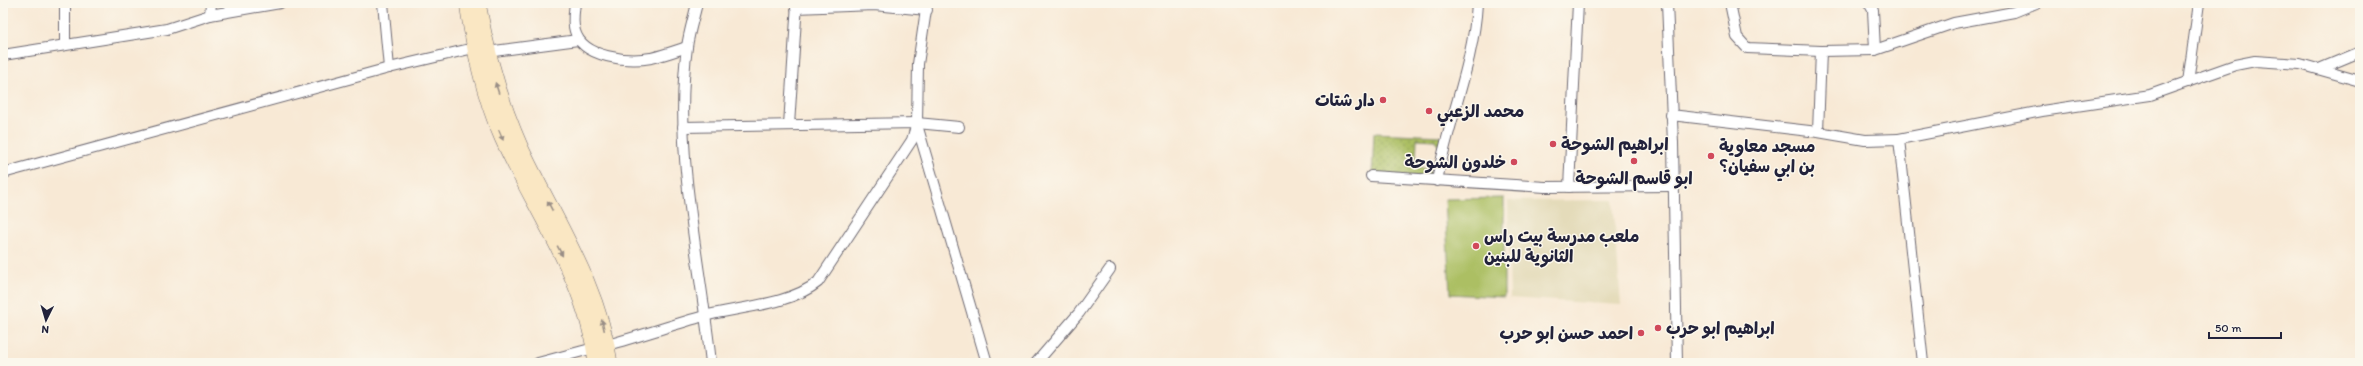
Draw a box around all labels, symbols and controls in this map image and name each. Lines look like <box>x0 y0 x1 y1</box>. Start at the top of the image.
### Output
one-way arrow <box>494 81 500 93</box>
place label: دار شتات <box>1315 90 1375 110</box>
marker: دار شتات <box>1378 95 1388 105</box>
place label: محمد الزعبي <box>1437 101 1524 127</box>
marker: محمد الزعبي <box>1424 106 1434 116</box>
one-way arrow <box>499 130 505 142</box>
place label: ابراهيم الشوحة <box>1561 134 1669 157</box>
place label: مسجد معاوية بن ابي سفيان؟ <box>1719 136 1815 182</box>
marker: ابراهيم الشوحة <box>1548 139 1558 149</box>
marker: مسجد معاوية بن ابي سفيان؟ <box>1706 151 1716 161</box>
place label: خلدون الشوحة <box>1404 152 1506 173</box>
marker: ابو قاسم الشوحة <box>1629 156 1639 166</box>
marker: خلدون الشوحة <box>1509 157 1519 167</box>
place label: ابو قاسم الشوحة <box>1575 168 1693 191</box>
one-way arrow <box>547 200 553 212</box>
place label: ملعب مدرسة بيت راس الثانوية للبنين <box>1484 226 1640 268</box>
marker: ملعب مدرسة بيت راس الثانوية للبنين <box>1471 241 1481 251</box>
one-way arrow <box>556 245 563 257</box>
north arrow <box>26 300 66 340</box>
scale bar <box>2209 314 2281 340</box>
place label: ابراهيم ابو حرب <box>1666 318 1775 341</box>
one-way arrow <box>599 319 605 331</box>
text: 50 m <box>2215 321 2241 335</box>
text: N <box>41 323 49 336</box>
place label: احمد حسن ابو حرب <box>1500 323 1633 344</box>
marker: ابراهيم ابو حرب <box>1653 323 1663 333</box>
marker: احمد حسن ابو حرب <box>1636 328 1646 338</box>

